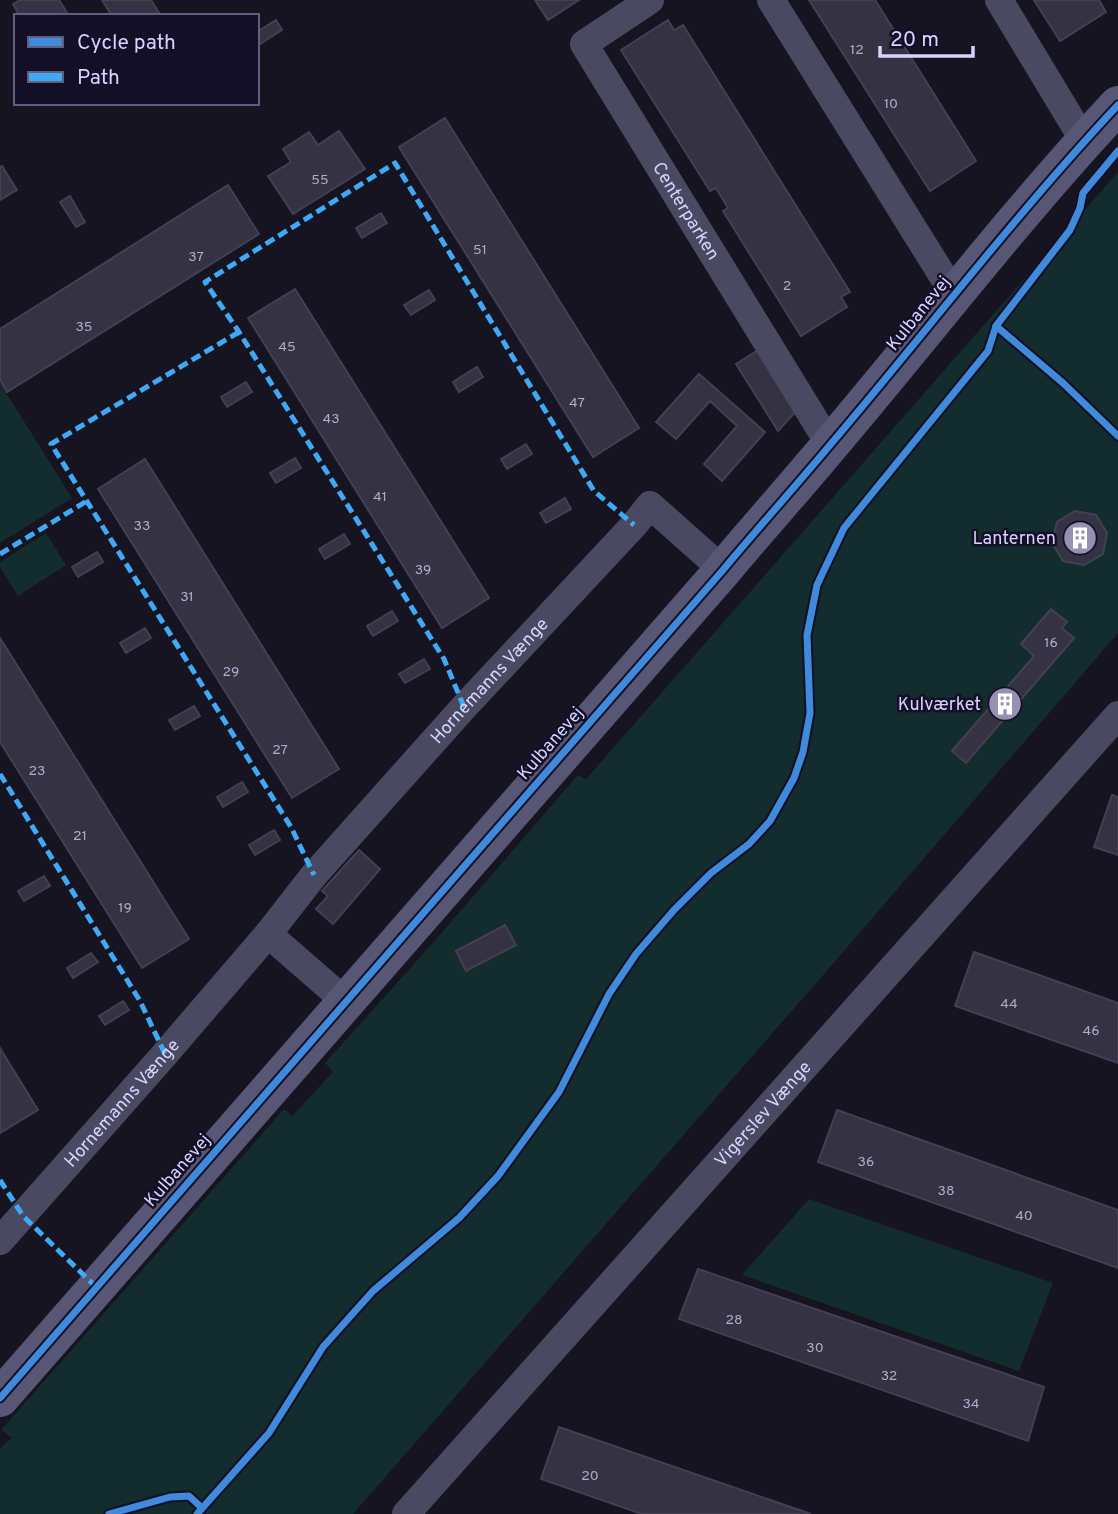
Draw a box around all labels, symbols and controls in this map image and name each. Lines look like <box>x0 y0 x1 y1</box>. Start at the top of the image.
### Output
legend <box>14 14 259 105</box>
scale bar <box>880 14 973 58</box>
text: 20 m <box>890 27 939 54</box>
text: Cycle path <box>77 30 176 57</box>
house number: 12 <box>850 42 864 59</box>
text: Path <box>77 65 120 92</box>
house number: 10 <box>884 96 898 113</box>
street label: Centerparken <box>646 158 724 265</box>
house number: 55 <box>311 172 329 189</box>
house number: 51 <box>473 242 487 259</box>
house number: 37 <box>188 249 204 266</box>
street label: Kulbanevej <box>882 272 956 356</box>
house number: 2 <box>783 278 791 295</box>
house number: 35 <box>75 319 93 336</box>
house number: 45 <box>278 339 296 356</box>
house number: 47 <box>569 395 585 412</box>
house number: 43 <box>322 411 340 428</box>
house number: 41 <box>373 489 387 506</box>
house number: 33 <box>134 518 150 535</box>
building icon: Lanternen <box>1061 519 1099 557</box>
place label: Lanternen <box>973 528 1056 551</box>
house number: 39 <box>415 562 431 579</box>
house number: 31 <box>180 589 194 606</box>
street label: Hornemanns Vænge <box>426 614 554 749</box>
house number: 16 <box>1044 635 1058 652</box>
house number: 29 <box>223 664 239 681</box>
building icon: Kulværket <box>986 685 1024 723</box>
place label: Kulværket <box>898 694 981 717</box>
street label: Kulbanevej <box>513 703 589 785</box>
house number: 27 <box>272 742 288 759</box>
house number: 23 <box>29 763 46 780</box>
house number: 21 <box>73 828 87 845</box>
house number: 19 <box>118 900 132 917</box>
house number: 44 <box>1000 996 1018 1013</box>
house number: 46 <box>1082 1023 1100 1040</box>
street label: Hornemanns Vænge <box>60 1035 186 1173</box>
street label: Vigerslev Vænge <box>710 1057 817 1173</box>
street label: Kulbanevej <box>140 1130 216 1212</box>
house number: 36 <box>858 1154 874 1171</box>
house number: 38 <box>938 1183 954 1200</box>
house number: 40 <box>1015 1208 1033 1225</box>
house number: 28 <box>725 1312 743 1329</box>
house number: 30 <box>806 1340 824 1357</box>
house number: 32 <box>881 1368 897 1385</box>
house number: 34 <box>962 1396 980 1413</box>
house number: 20 <box>581 1468 599 1485</box>

